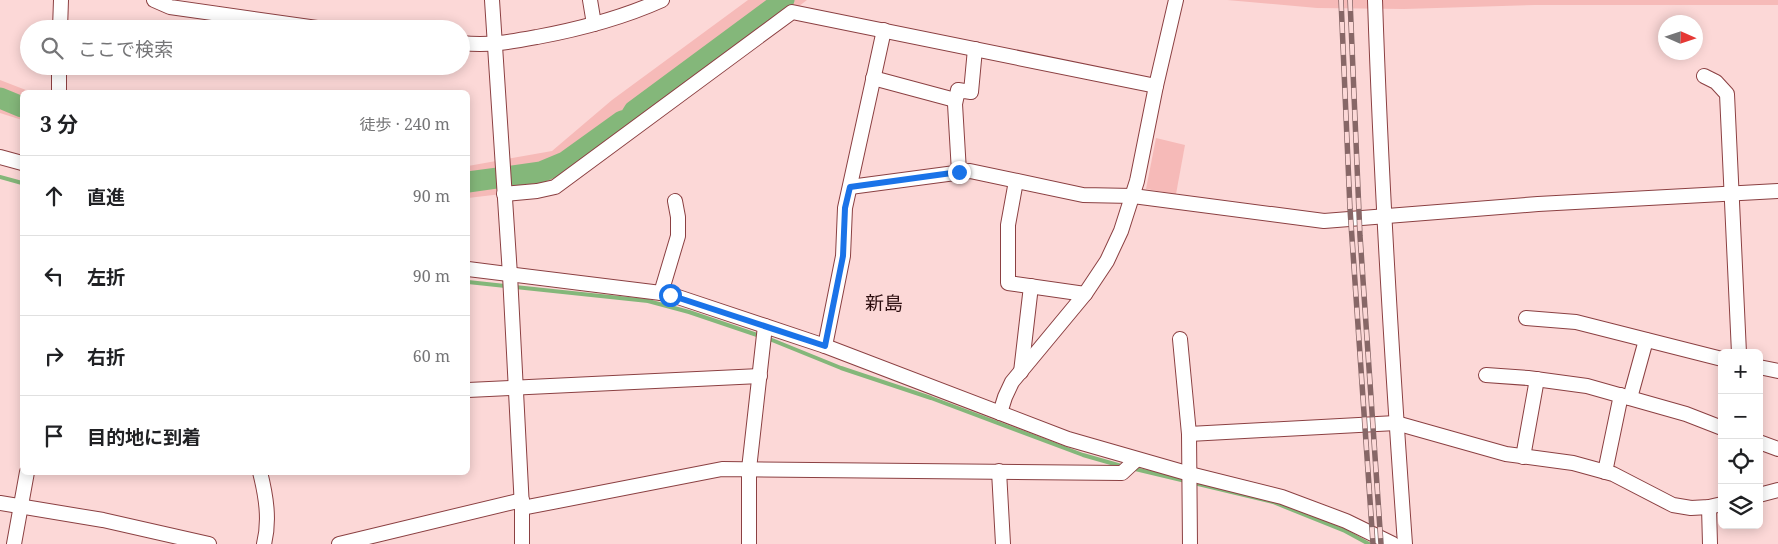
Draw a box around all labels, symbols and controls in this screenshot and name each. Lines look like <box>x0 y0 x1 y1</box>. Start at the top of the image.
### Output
north arrow <box>1658 15 1703 60</box>
search box <box>20 20 470 75</box>
icon: search <box>38 34 66 62</box>
text: ここで検索 <box>78 36 173 62</box>
text: 3 分 <box>40 110 78 138</box>
text: 徒歩 · 240 m <box>360 113 450 135</box>
route end <box>948 161 971 184</box>
icon: ahead <box>40 182 68 210</box>
text: 直進 <box>87 184 125 210</box>
text: 90 m <box>413 185 450 207</box>
icon: left <box>40 262 68 290</box>
text: 左折 <box>87 264 125 290</box>
text: 90 m <box>413 265 450 287</box>
route start <box>659 284 682 307</box>
district label: 新島 <box>865 290 903 316</box>
icon: right <box>40 342 68 370</box>
text: 右折 <box>87 344 125 370</box>
text: 60 m <box>413 345 450 367</box>
map controls <box>1718 349 1763 529</box>
button: + <box>1718 349 1763 394</box>
button: − <box>1718 394 1763 439</box>
icon: arrive <box>40 422 68 450</box>
text: 目的地に到着 <box>87 424 201 450</box>
button: locate <box>1718 439 1763 484</box>
button: layers <box>1718 484 1763 529</box>

